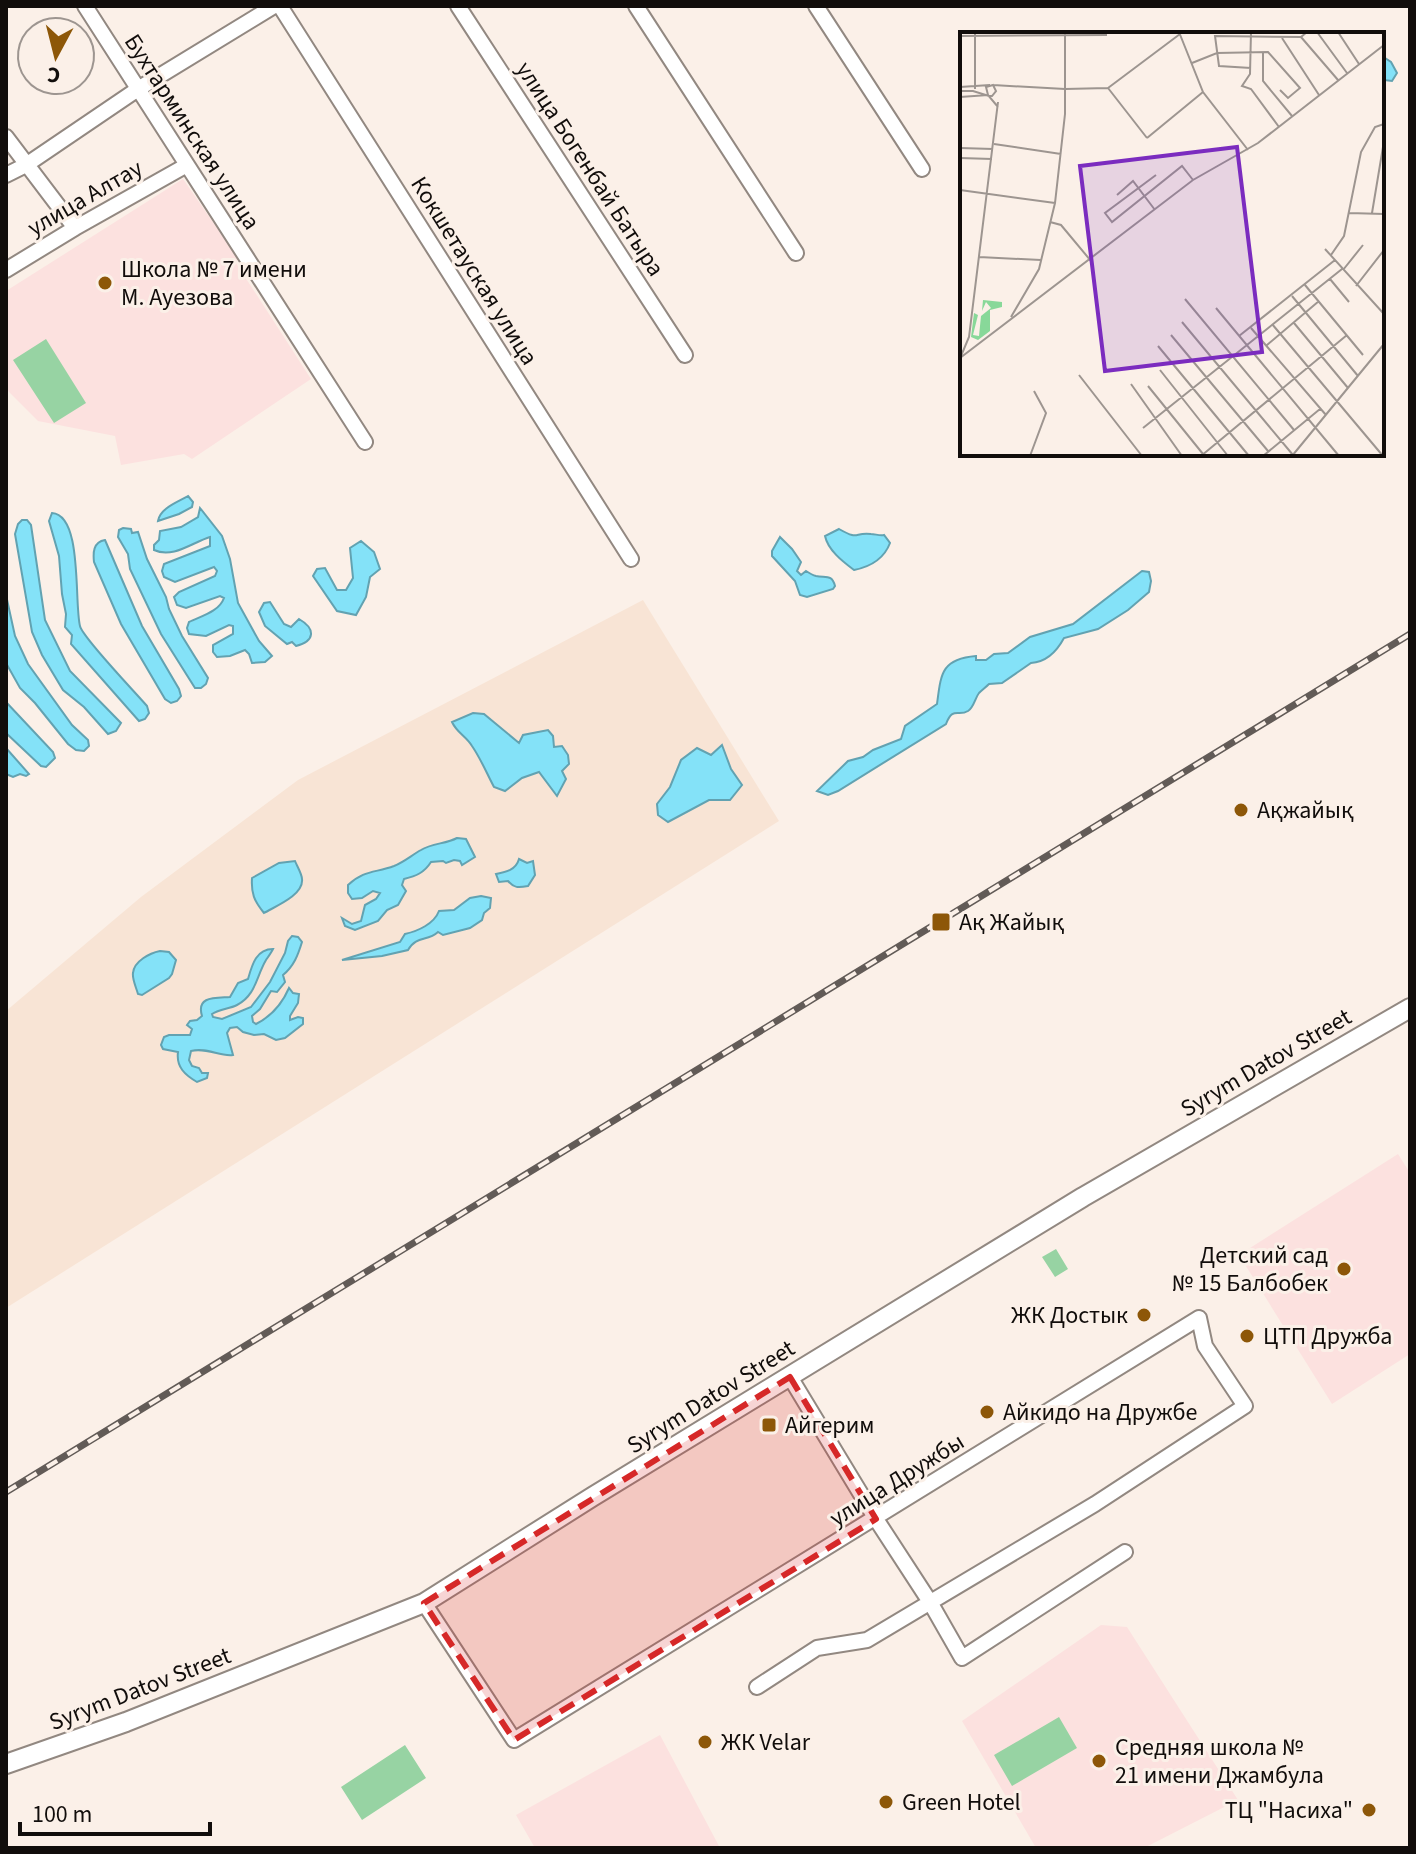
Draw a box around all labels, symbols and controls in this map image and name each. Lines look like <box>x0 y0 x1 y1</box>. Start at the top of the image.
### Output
north arrow <box>16 16 96 96</box>
street label: Бухтарминская улица <box>115 27 269 237</box>
inset map <box>960 32 1384 456</box>
street label: улица Богенбай Батыра <box>507 55 673 283</box>
text: С <box>45 58 62 92</box>
street label: улица Алтау <box>21 151 149 245</box>
street label: Кокшетауская улица <box>402 170 546 372</box>
place label: Школа № 7 имени М. Ауезова <box>121 252 307 315</box>
marker: Школа № 7 имени М. Ауезова <box>96 274 114 292</box>
place label: Ақжайық <box>1257 793 1354 828</box>
marker: Ақжайық <box>1232 801 1250 819</box>
place label: Ақ Жайық <box>959 905 1064 940</box>
marker: Ақ Жайық <box>930 911 952 933</box>
street label: Syrym Datov Street <box>1174 1000 1358 1126</box>
place label: Детский сад № 15 Балбобек <box>1171 1238 1328 1301</box>
marker: Детский сад № 15 Балбобек <box>1335 1260 1353 1278</box>
place label: ЖК Достык <box>1011 1298 1128 1333</box>
marker: ЖК Достык <box>1135 1306 1153 1324</box>
place label: ЦТП Дружба <box>1263 1319 1392 1354</box>
marker: ЦТП Дружба <box>1238 1327 1256 1345</box>
street label: Syrym Datov Street <box>620 1331 802 1463</box>
place label: Айкидо на Дружбе <box>1003 1395 1197 1430</box>
marker: Айкидо на Дружбе <box>978 1403 996 1421</box>
place label: Айгерим <box>785 1408 874 1443</box>
marker: Айгерим <box>760 1416 778 1434</box>
street label: улица Дружбы <box>823 1425 971 1535</box>
street label: Syrym Datov Street <box>44 1638 236 1740</box>
place label: ЖК Velar <box>721 1725 811 1760</box>
place label: Средняя школа № 21 имени Джамбула <box>1115 1730 1324 1793</box>
marker: ЖК Velar <box>696 1733 714 1751</box>
marker: Средняя школа № 21 имени Джамбула <box>1090 1752 1108 1770</box>
place label: Green Hotel <box>902 1785 1021 1820</box>
scale bar <box>20 1786 210 1836</box>
marker: Green Hotel <box>877 1793 895 1811</box>
place label: ТЦ "Насиха" <box>1225 1793 1353 1828</box>
text: 100 m <box>32 1797 92 1832</box>
marker: ТЦ "Насиха" <box>1360 1801 1378 1819</box>

